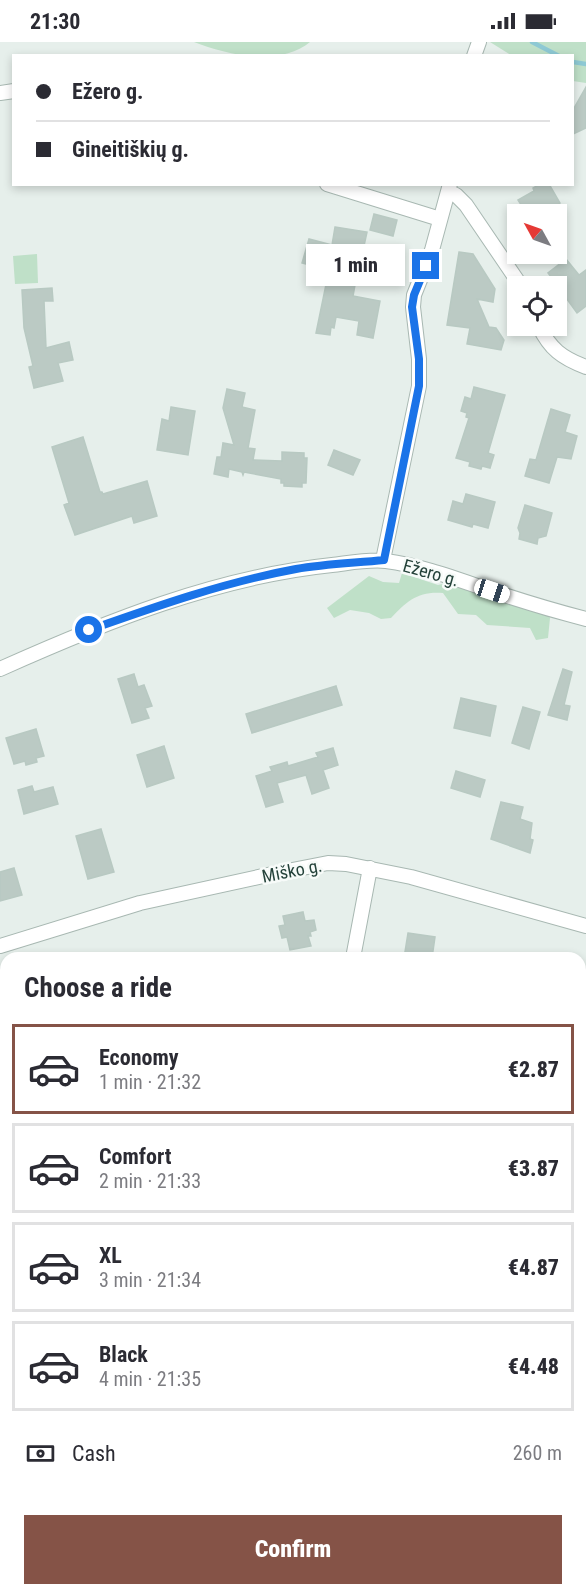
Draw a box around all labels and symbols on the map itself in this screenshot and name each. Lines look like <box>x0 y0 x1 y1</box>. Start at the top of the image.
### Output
north arrow <box>507 204 567 264</box>
callout: 1 min <box>306 245 405 287</box>
route end <box>412 252 439 279</box>
street label: Ežero g. <box>401 555 462 591</box>
car <box>472 577 512 605</box>
route start <box>75 616 102 643</box>
street label: Miško g. <box>260 854 324 887</box>

